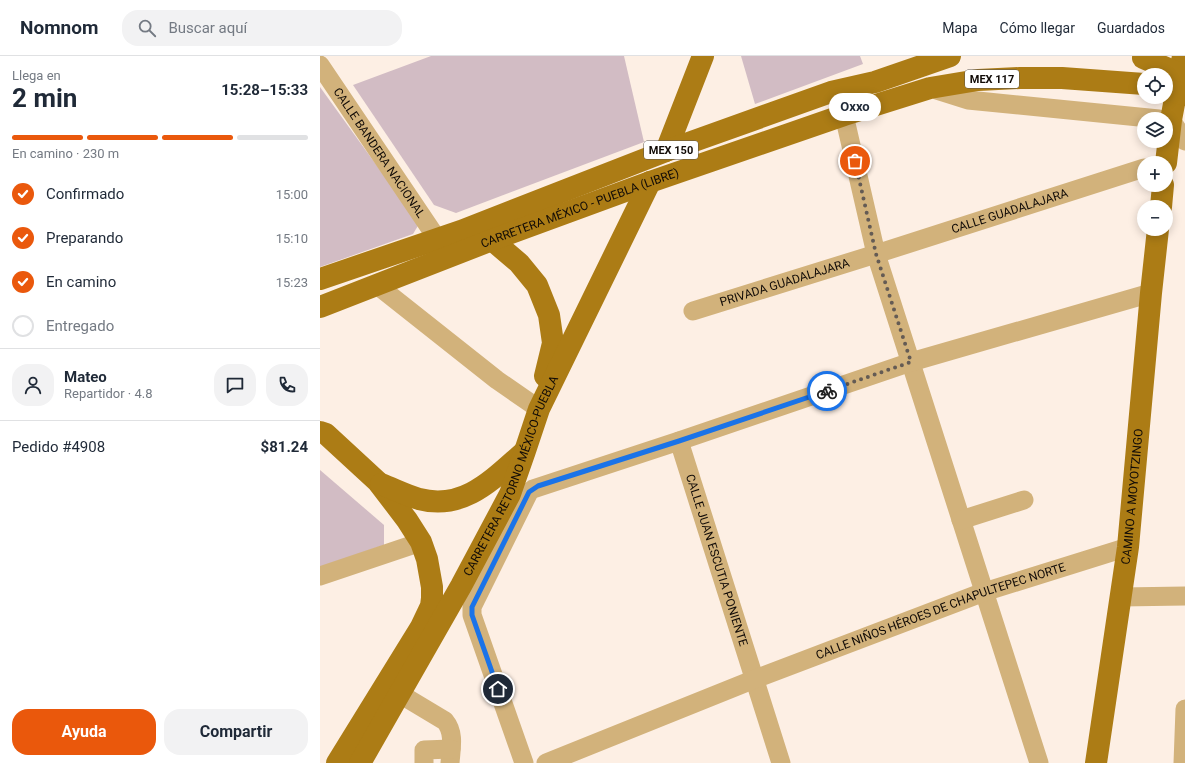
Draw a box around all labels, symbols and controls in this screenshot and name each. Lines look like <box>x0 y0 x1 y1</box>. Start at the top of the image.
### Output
search box <box>122 10 402 46</box>
text: Nomnom <box>20 16 98 39</box>
icon: search <box>136 17 158 39</box>
text: Buscar aquí <box>168 19 247 37</box>
text: Mapa <box>942 20 978 36</box>
text: Cómo llegar <box>1000 20 1075 36</box>
text: Guardados <box>1097 20 1165 36</box>
text: Llega en <box>12 68 61 83</box>
map controls <box>1137 68 1173 236</box>
button: locate <box>1137 68 1173 104</box>
road number: MEX 117 <box>965 70 1019 88</box>
text: 15:28–15:33 <box>221 81 308 99</box>
text: 2 min <box>12 83 77 113</box>
street label: CALLE BANDERA NACIONAL <box>330 85 428 221</box>
callout: Oxxo <box>829 93 881 121</box>
text: Oxxo <box>840 99 870 114</box>
button: layers <box>1137 112 1173 148</box>
road number: MEX 150 <box>644 141 698 159</box>
pin <box>838 144 872 178</box>
text: En camino · 230 m <box>12 146 119 161</box>
icon: bag <box>844 150 866 172</box>
button: + <box>1137 156 1173 192</box>
street label: CARRETERA MÉXICO - PUEBLA (LIBRE) <box>479 166 681 251</box>
icon: check <box>12 183 34 205</box>
text: Confirmado <box>46 185 124 203</box>
street label: CALLE GUADALAJARA <box>950 186 1070 236</box>
text: 15:00 <box>276 187 308 202</box>
button: − <box>1137 200 1173 236</box>
icon: check <box>12 227 34 249</box>
text: Preparando <box>46 229 123 247</box>
text: 15:10 <box>276 231 308 246</box>
street label: PRIVADA GUADALAJARA <box>718 256 851 309</box>
icon: check <box>12 271 34 293</box>
text: En camino <box>46 273 116 291</box>
text: 15:23 <box>276 275 308 290</box>
text: Entregado <box>46 317 114 335</box>
button: person <box>12 364 54 406</box>
button: chat <box>214 364 256 406</box>
button: phone <box>266 364 308 406</box>
text: Mateo <box>64 368 107 386</box>
courier <box>807 371 847 411</box>
street label: CARRETERA RETORNO MÉXICO-PUEBLA <box>461 373 561 579</box>
icon: bike <box>816 380 838 402</box>
text: Repartidor · 4.8 <box>64 386 152 401</box>
street label: CAMINO A MOYOTZINGO <box>1119 428 1146 565</box>
text: Pedido #4908 <box>12 438 105 456</box>
text: $81.24 <box>261 438 308 456</box>
street label: CALLE JUAN ESCUTIA PONIENTE <box>683 472 751 648</box>
street label: CALLE NIÑOS HÉROES DE CHAPULTEPEC NORTE <box>814 560 1067 662</box>
pin <box>481 672 515 706</box>
icon: home <box>487 678 509 700</box>
button: Ayuda <box>12 709 156 755</box>
button: Compartir <box>164 709 308 755</box>

